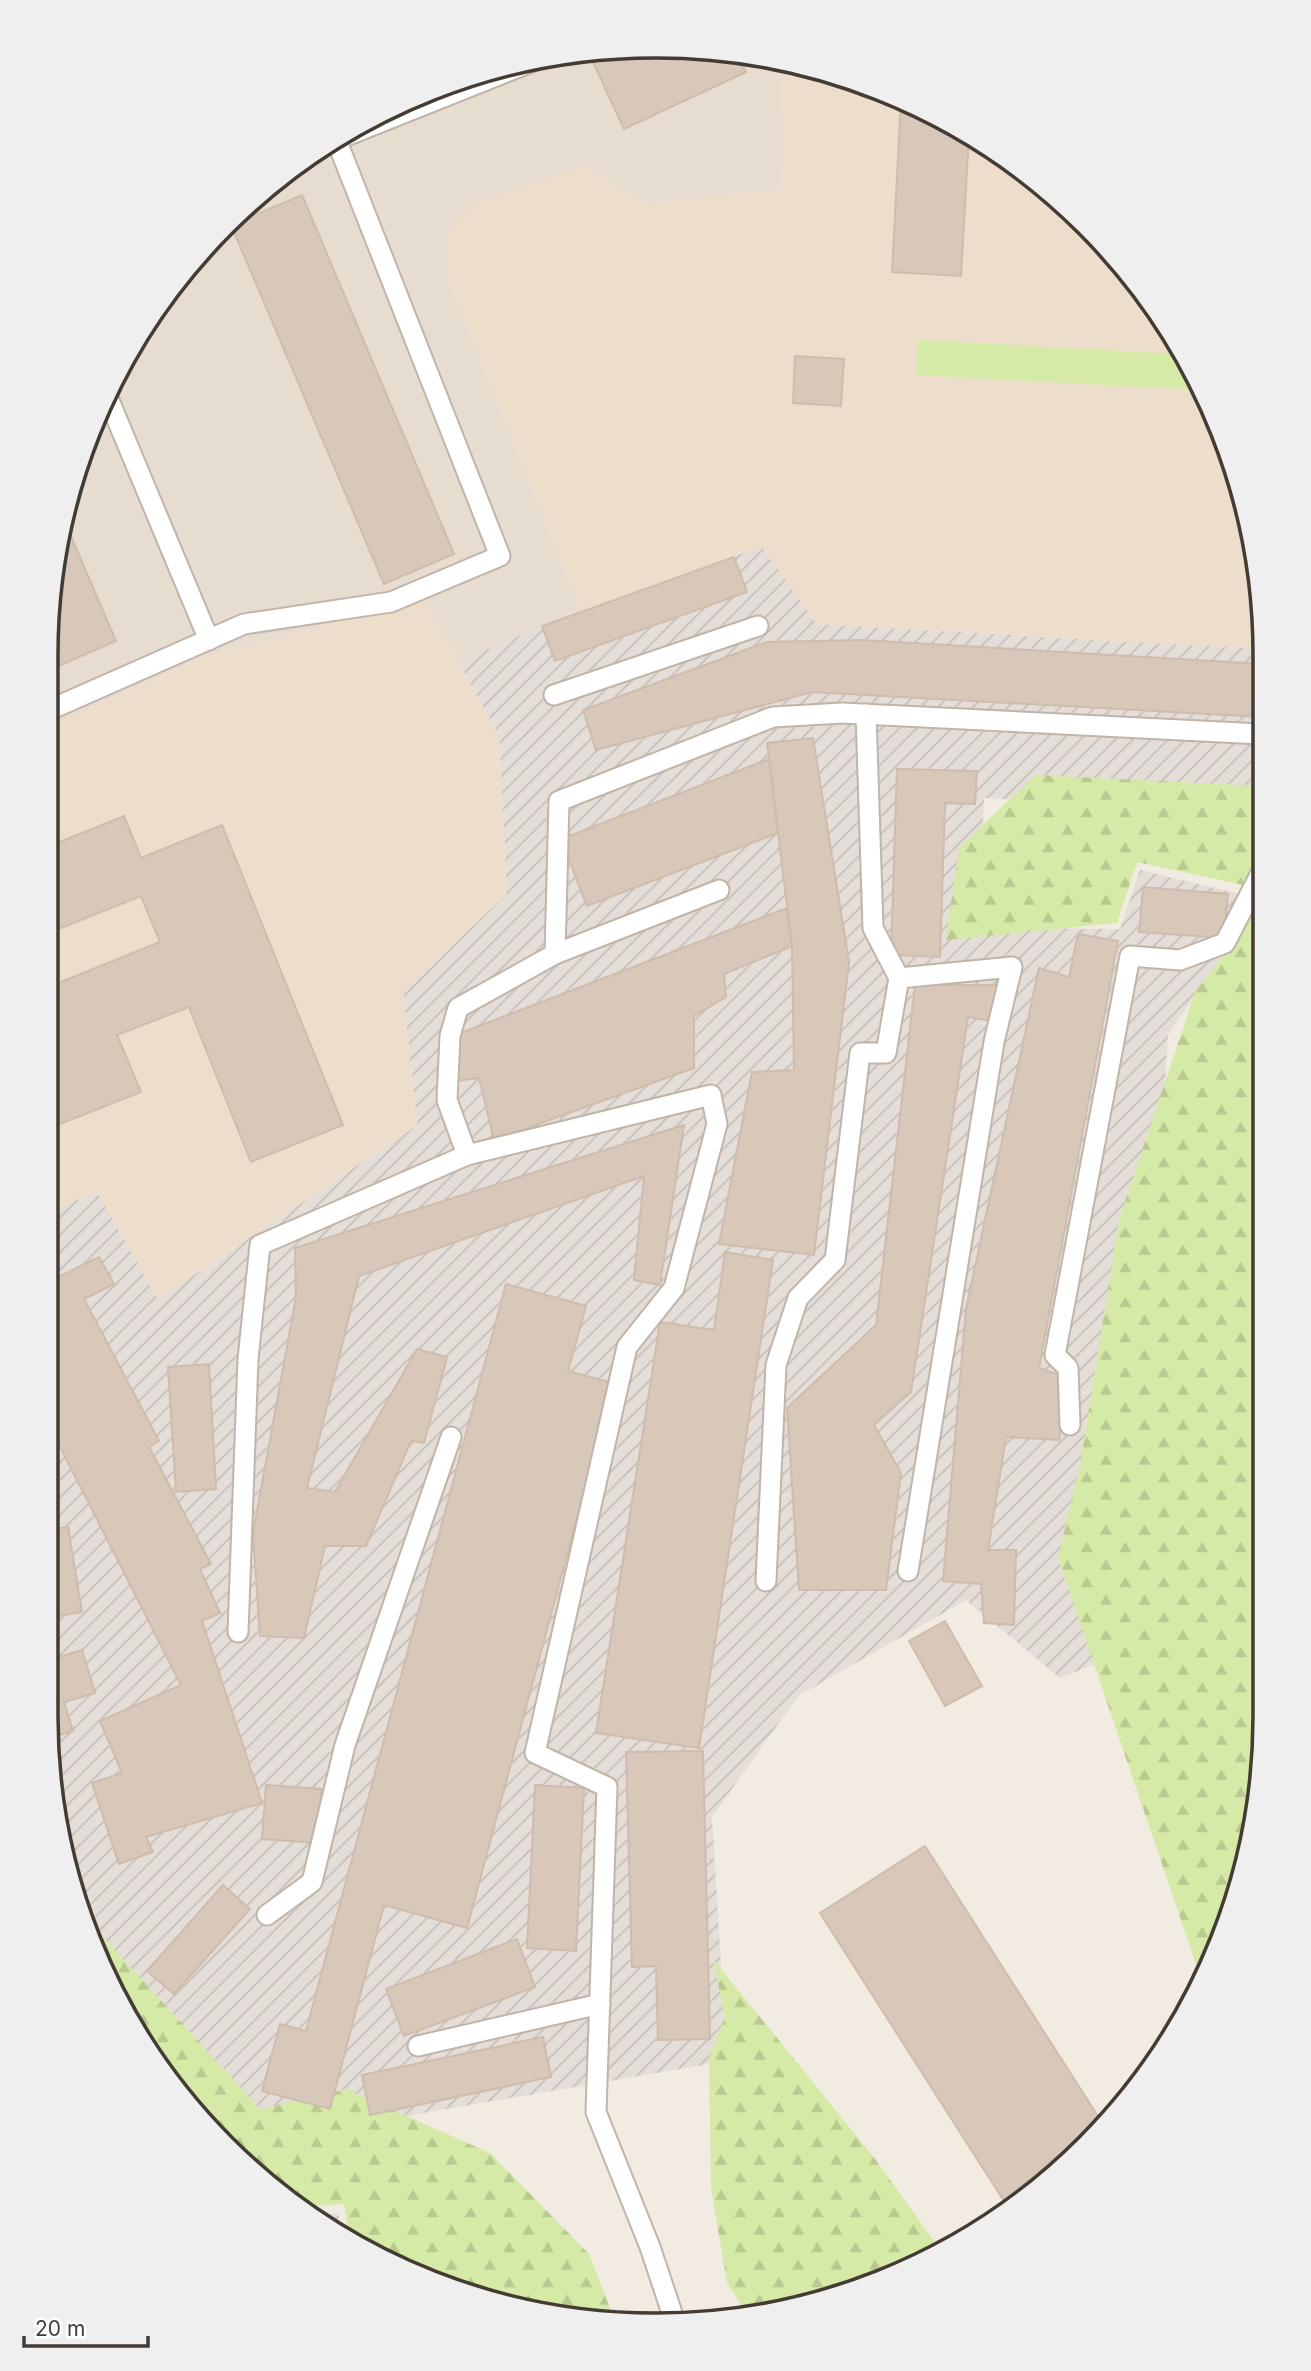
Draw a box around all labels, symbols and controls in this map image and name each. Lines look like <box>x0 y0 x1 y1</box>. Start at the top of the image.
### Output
scale bar <box>24 2304 149 2348</box>
text: 20 m <box>35 2316 85 2341</box>

